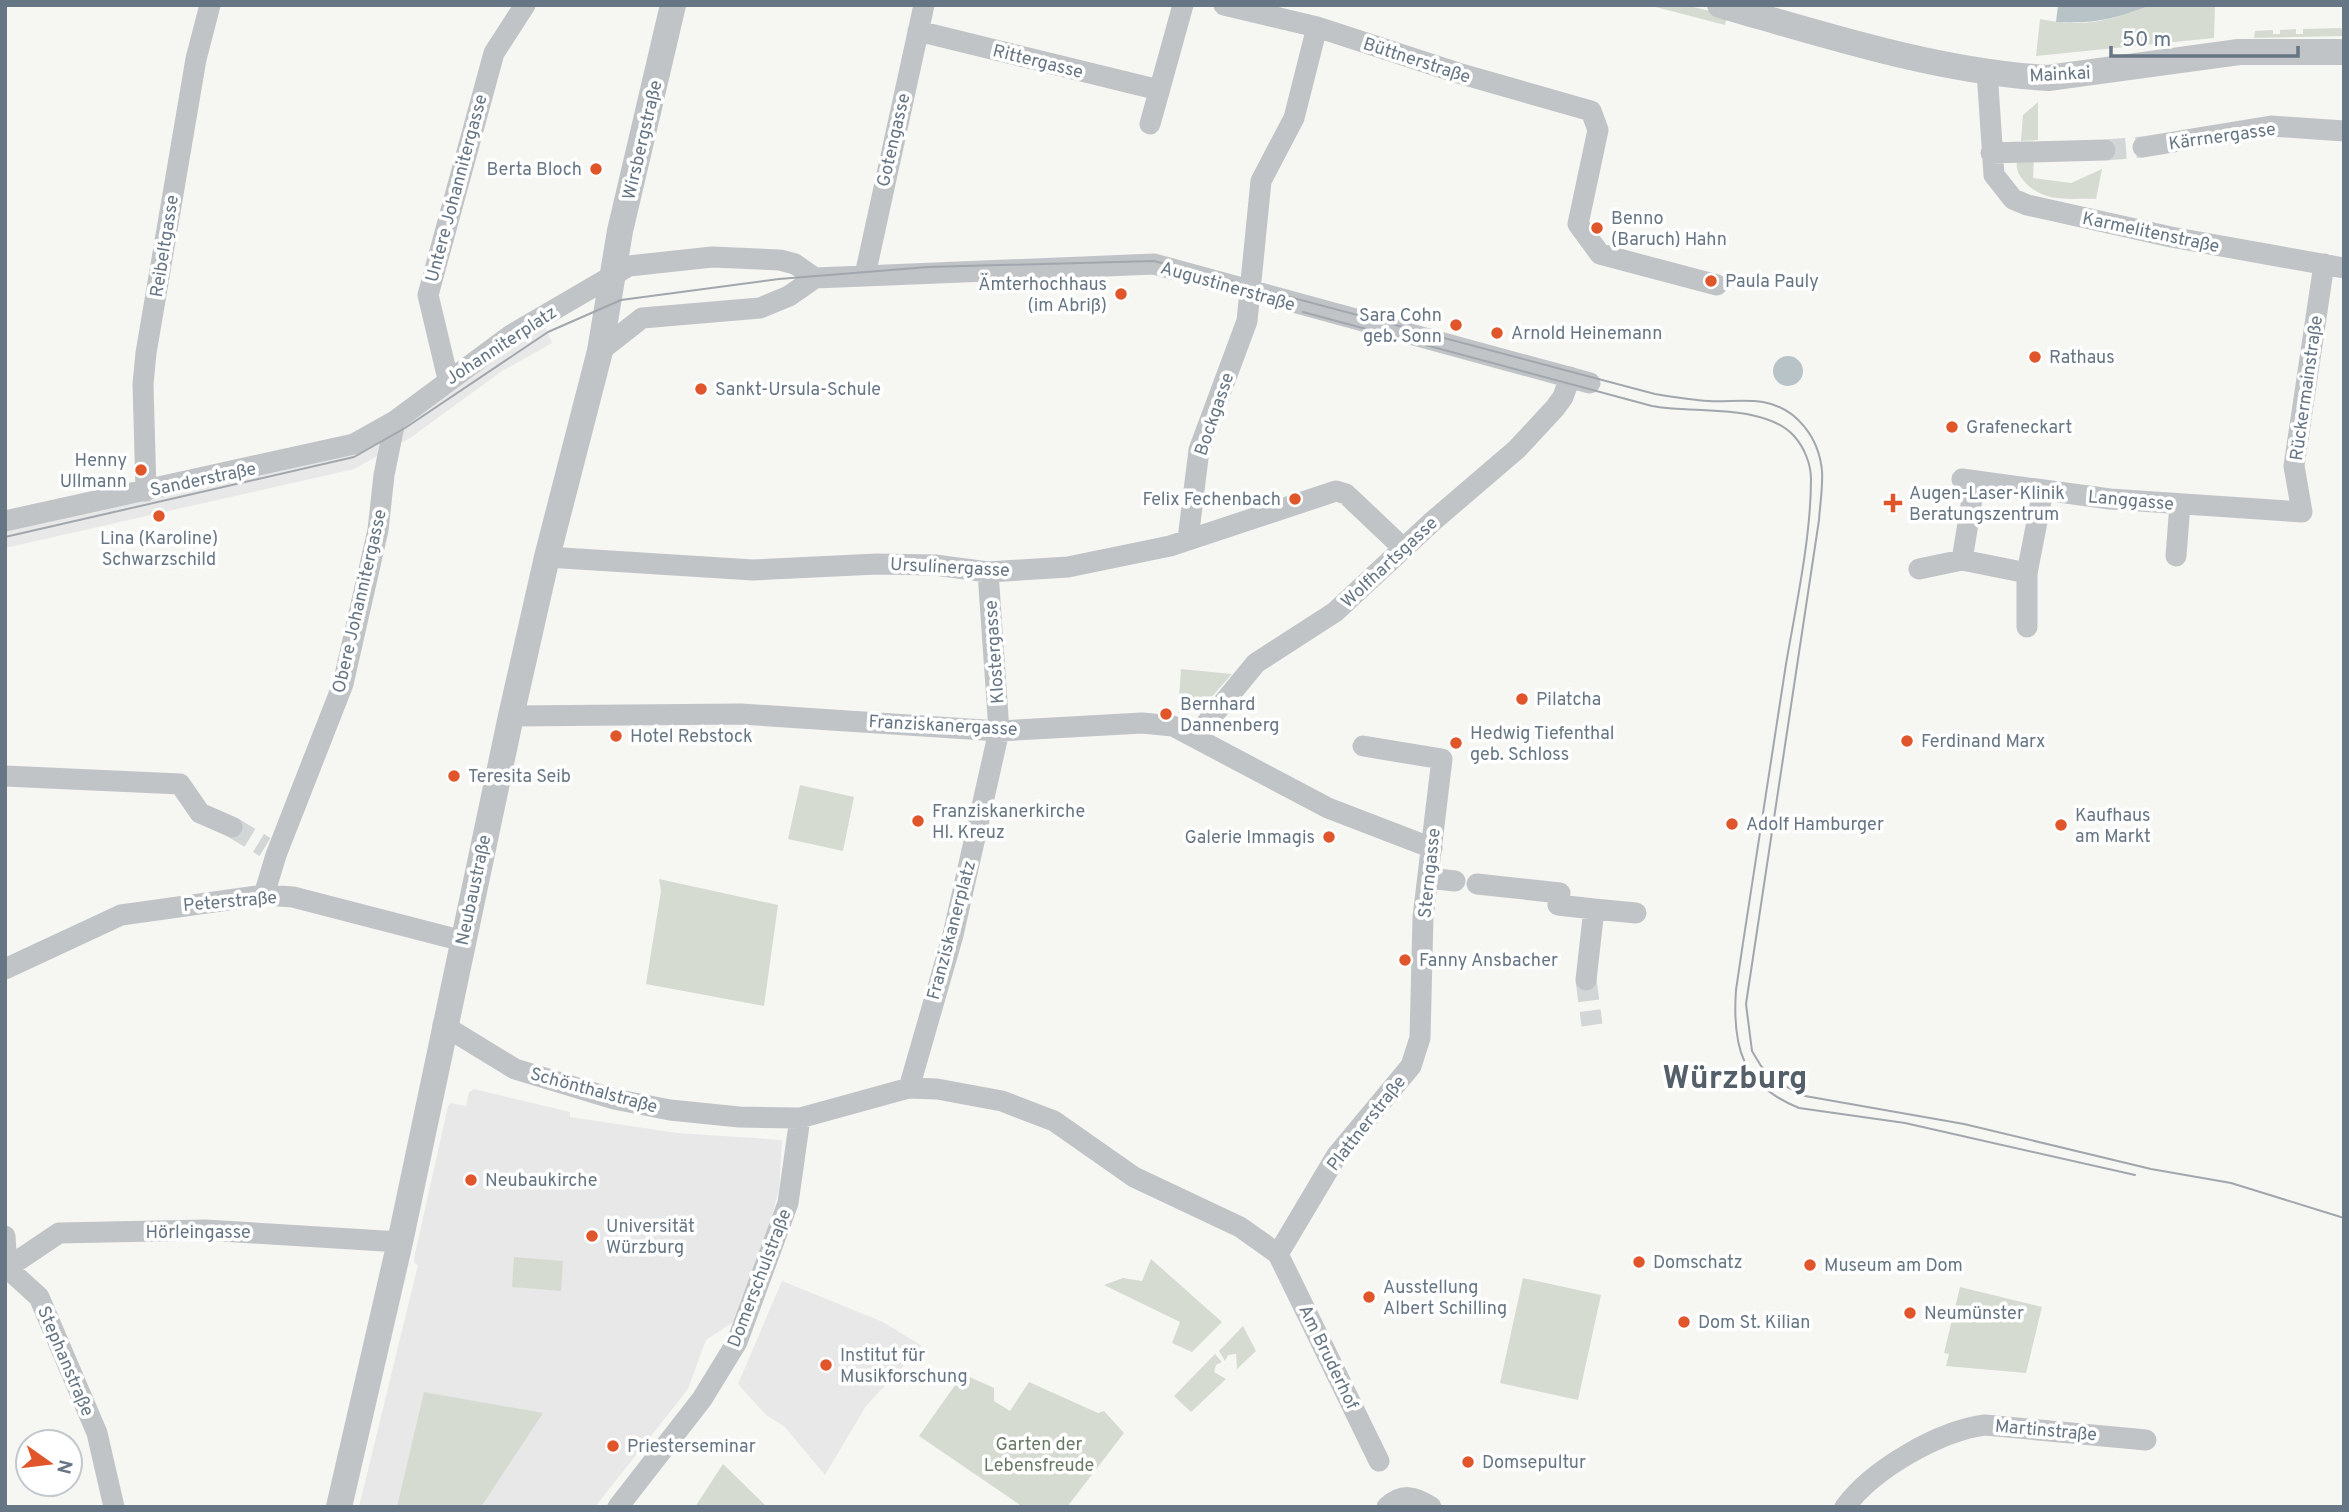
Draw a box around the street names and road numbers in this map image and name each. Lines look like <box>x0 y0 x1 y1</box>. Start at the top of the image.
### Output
street label: Büttnerstraße <box>1360 33 1473 90</box>
street label: Rittergasse <box>990 40 1085 85</box>
street label: Mainkai <box>2029 62 2091 89</box>
street label: Wirsbergstraße <box>619 78 668 202</box>
street label: Gotengasse <box>873 91 916 189</box>
street label: Untere Johannitergasse <box>421 92 494 285</box>
street label: Kärrnergasse <box>2167 119 2277 156</box>
street label: Reibeltgasse <box>146 193 185 299</box>
street label: Karmelitenstraße <box>2080 208 2221 259</box>
street label: Augustinerstraße <box>1158 257 1298 318</box>
street label: Johanniterplatz <box>442 302 562 391</box>
street label: Rückermainstraße <box>2286 314 2329 462</box>
street label: Bockgasse <box>1190 370 1240 459</box>
street label: Sanderstraße <box>148 458 258 503</box>
street label: Langgasse <box>2087 486 2175 517</box>
street label: Obere Johannitergasse <box>328 507 393 695</box>
street label: Wolfhartsgasse <box>1337 512 1443 614</box>
street label: Ursulinergasse <box>889 554 1010 583</box>
street label: Klostergasse <box>980 599 1011 705</box>
street label: Franziskanergasse <box>868 711 1018 742</box>
street label: Sterngasse <box>1414 827 1447 919</box>
street label: Neubaustraße <box>452 833 497 948</box>
street label: Franziskanerplatz <box>923 858 982 1003</box>
street label: Peterstraße <box>182 887 278 918</box>
street label: Schönthalstraße <box>527 1063 660 1120</box>
street label: Plattnerstraße <box>1323 1072 1412 1176</box>
street label: Domerschulstraße <box>723 1206 797 1351</box>
street label: Hörleingasse <box>145 1222 251 1245</box>
street label: Am Bruderhof <box>1292 1302 1363 1414</box>
street label: Stephanstraße <box>31 1303 98 1420</box>
street label: Martinstraße <box>1994 1416 2098 1447</box>

